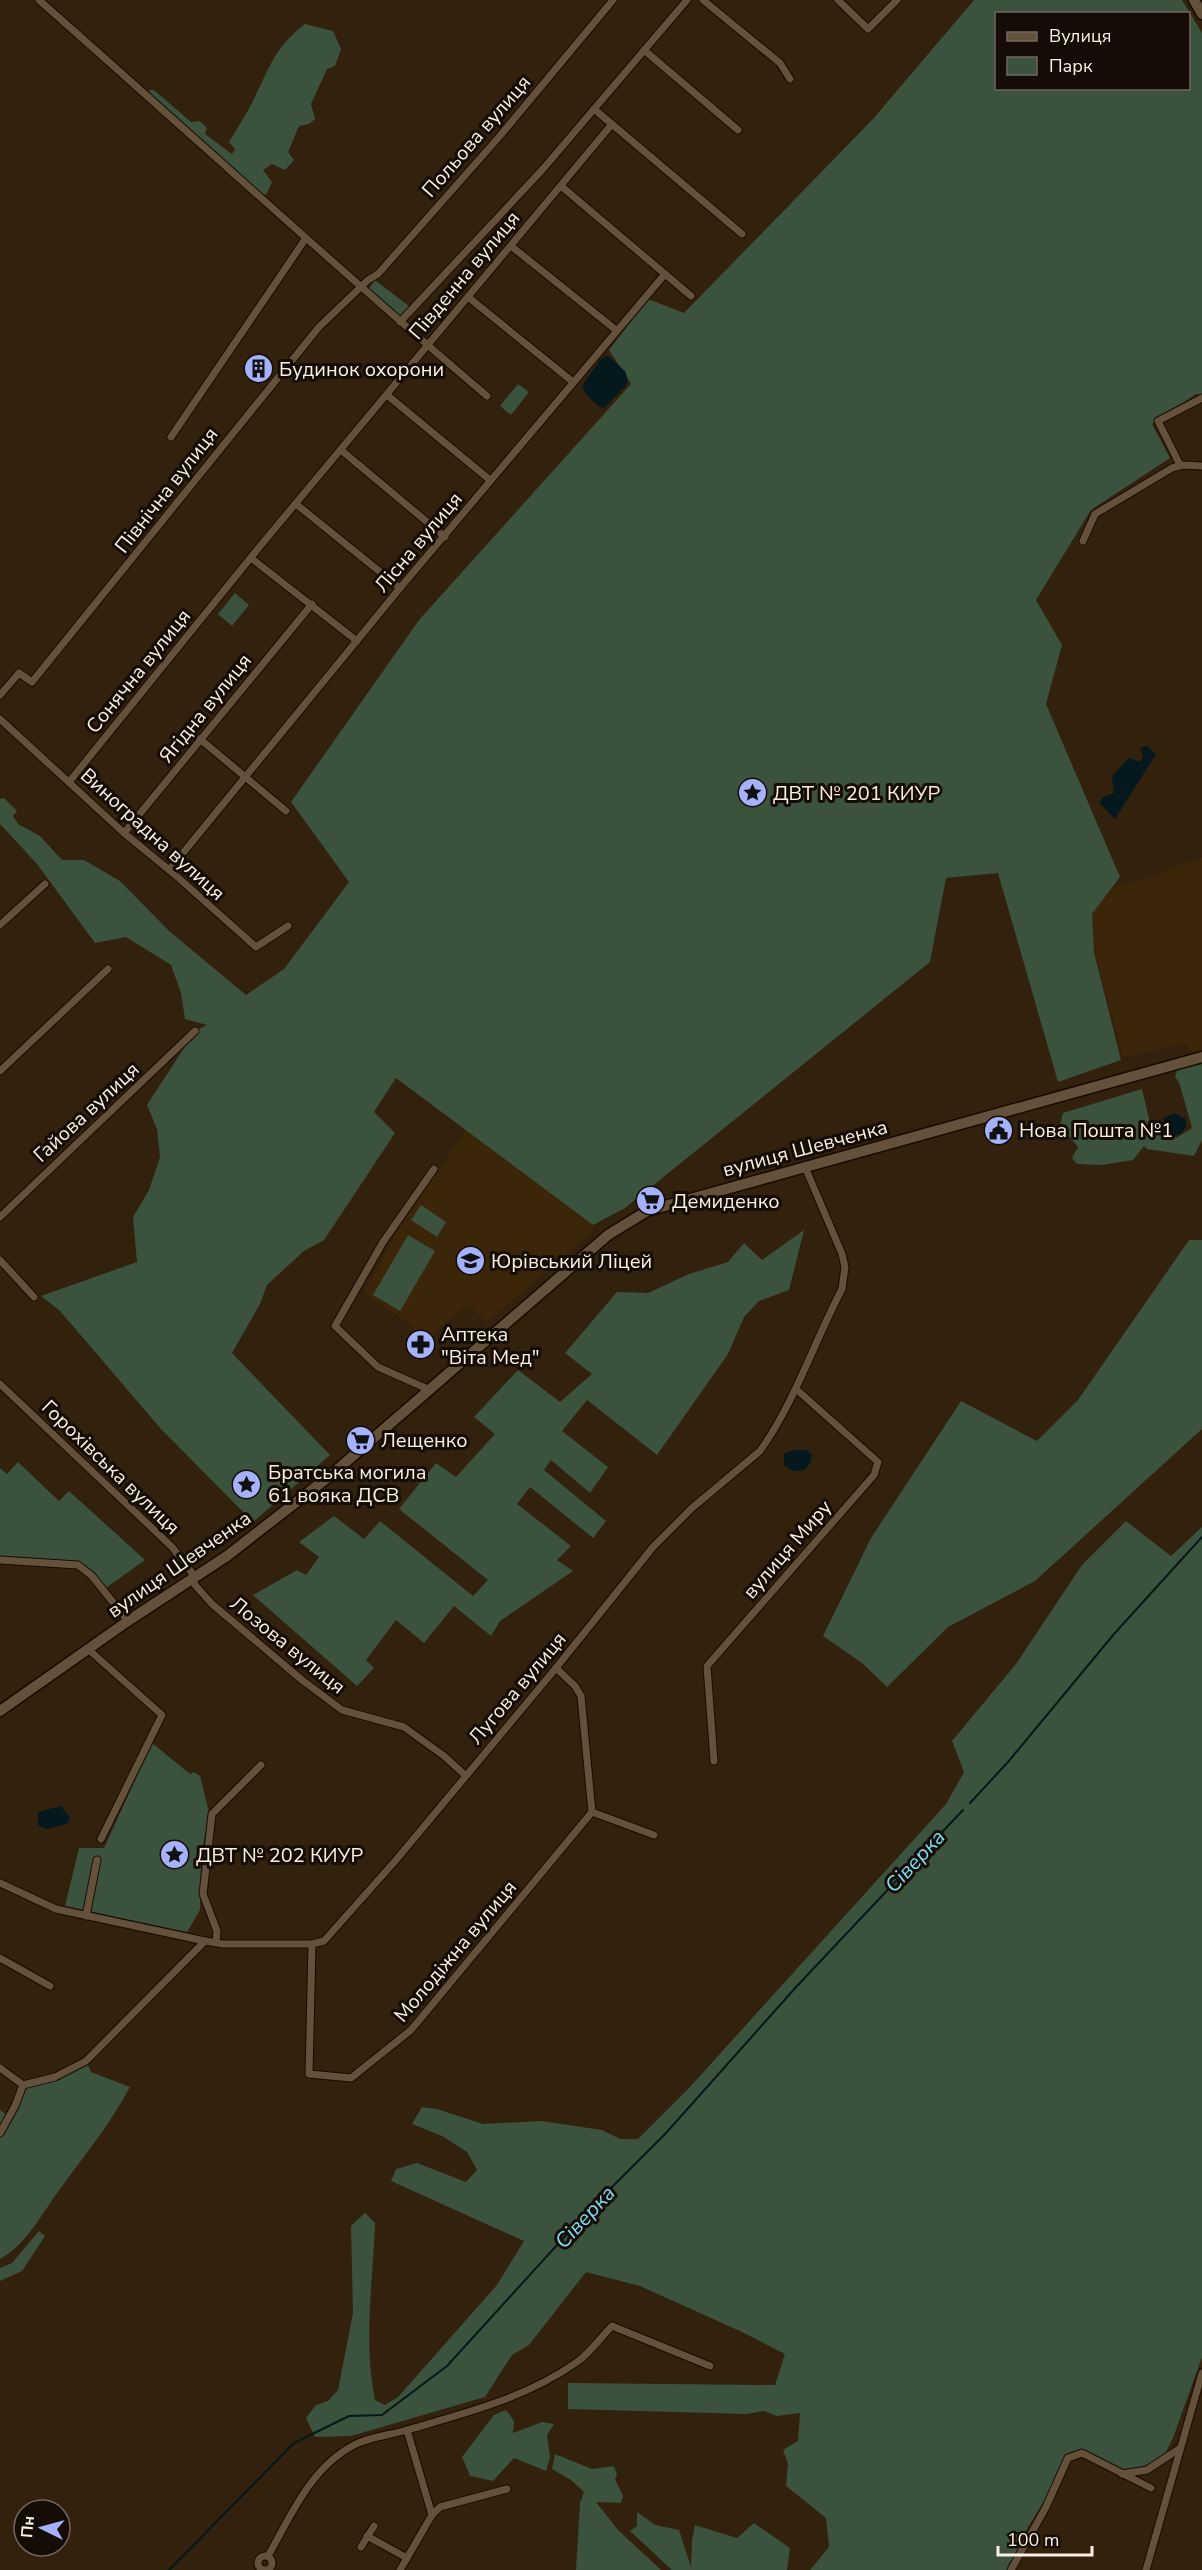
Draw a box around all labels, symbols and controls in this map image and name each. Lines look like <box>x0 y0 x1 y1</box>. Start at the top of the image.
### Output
legend <box>995 12 1190 90</box>
text: Вулиця <box>1049 24 1111 48</box>
text: Парк <box>1049 54 1093 78</box>
street label: Польова вулиця <box>416 70 537 203</box>
street label: Південна вулиця <box>403 205 526 345</box>
building icon: Будинок охорони <box>242 353 274 385</box>
place label: Будинок охорони <box>279 356 444 383</box>
street label: Північна вулиця <box>109 422 224 559</box>
street label: Лісна вулиця <box>368 486 468 598</box>
street label: Сонячна вулиця <box>80 604 197 739</box>
street label: Ягідна вулиця <box>153 648 258 769</box>
street label: Виноградна вулиця <box>75 762 231 907</box>
place icon: ДВТ № 201 КИУР <box>736 777 768 809</box>
place label: ДВТ № 201 КИУР <box>773 780 940 807</box>
street label: Гайова вулиця <box>28 1056 145 1168</box>
street label: вулиця Шевченка <box>720 1113 891 1183</box>
public building icon: Нова Пошта №1 <box>982 1114 1014 1146</box>
place label: Нова Пошта №1 <box>1019 1117 1173 1144</box>
supermarket icon: Демиденко <box>635 1185 667 1217</box>
place label: Демиденко <box>672 1188 780 1215</box>
school or university icon: Юрівський Ліцей <box>454 1245 486 1277</box>
place label: Юрівський Ліцей <box>491 1248 652 1275</box>
place label: Аптека "Віта Мед" <box>441 1321 540 1371</box>
pharmacy icon: Аптека "Віта Мед" <box>404 1329 436 1361</box>
street label: Горохівська вулиця <box>36 1394 186 1540</box>
supermarket icon: Лещенко <box>344 1424 376 1456</box>
place label: Лещенко <box>381 1427 468 1454</box>
place label: Братська могила 61 вояка ДСВ <box>268 1459 426 1509</box>
place icon: Братська могила 61 вояка ДСВ <box>231 1468 263 1500</box>
street label: вулиця Миру <box>737 1494 838 1605</box>
street label: вулиця Шевченка <box>102 1505 257 1624</box>
street label: Лозова вулиця <box>224 1591 351 1700</box>
street label: Лугова вулиця <box>462 1626 572 1750</box>
water label: Сіверка <box>879 1823 951 1899</box>
place icon: ДВТ № 202 КИУР <box>159 1839 191 1871</box>
place label: ДВТ № 202 КИУР <box>196 1842 363 1869</box>
street label: Молодіжна вулиця <box>388 1875 523 2028</box>
water label: Сіверка <box>549 2179 621 2255</box>
north arrow <box>12 2498 72 2558</box>
text: Пн <box>16 2515 40 2539</box>
scale bar <box>998 2519 1092 2557</box>
text: 100 m <box>1007 2528 1059 2552</box>

